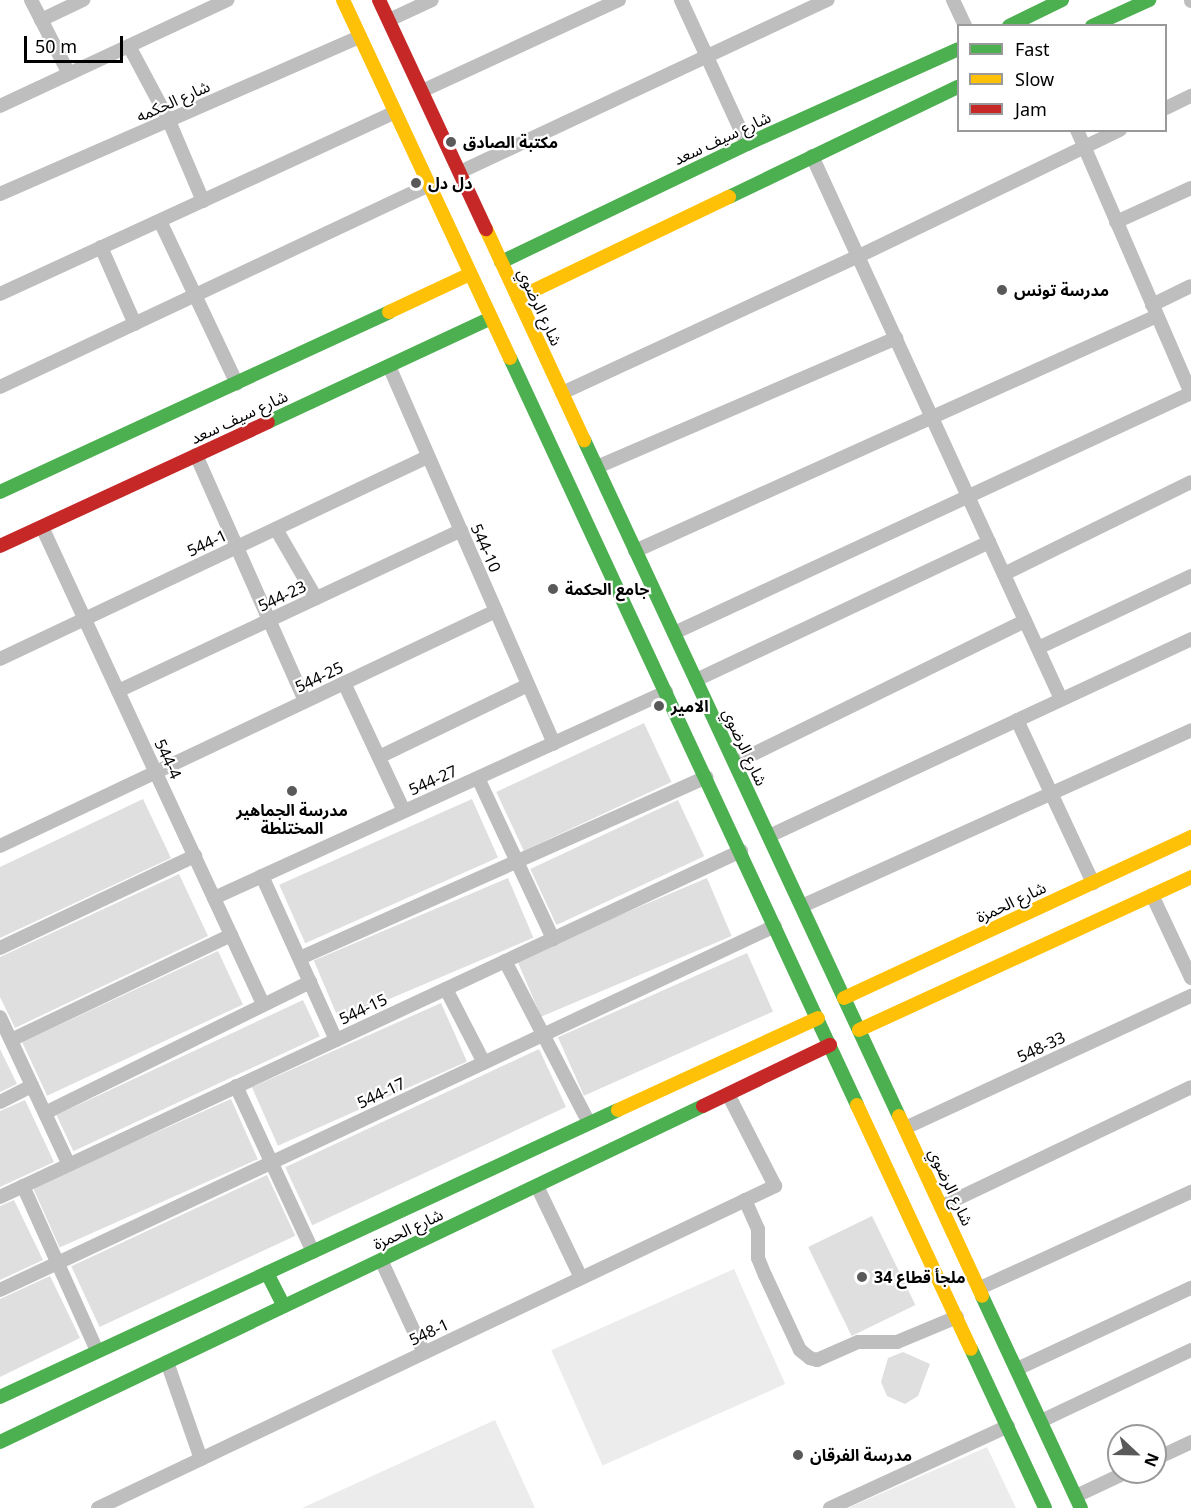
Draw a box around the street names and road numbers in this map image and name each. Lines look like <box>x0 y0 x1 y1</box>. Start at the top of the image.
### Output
street label: شارع الحكمه <box>133 76 213 126</box>
street label: شارع سيف سعد <box>670 107 774 169</box>
street label: شارع الرضوي <box>514 265 566 349</box>
street label: شارع سيف سعد <box>187 386 291 448</box>
street label: 544-10 <box>467 521 505 575</box>
street label: 544-1 <box>184 525 230 561</box>
street label: 544-23 <box>255 577 309 615</box>
street label: 544-25 <box>292 658 346 696</box>
street label: شارع الرضوي <box>719 705 771 789</box>
street label: 544-4 <box>150 736 186 782</box>
street label: 544-27 <box>406 761 460 799</box>
street label: شارع الحمزة <box>973 877 1049 927</box>
street label: 544-15 <box>336 990 390 1028</box>
street label: 548-33 <box>1014 1028 1068 1066</box>
street label: 544-17 <box>354 1074 408 1112</box>
street label: شارع الرضوي <box>925 1145 977 1229</box>
street label: شارع الحمزة <box>370 1204 446 1254</box>
street label: 548-1 <box>406 1314 452 1350</box>

